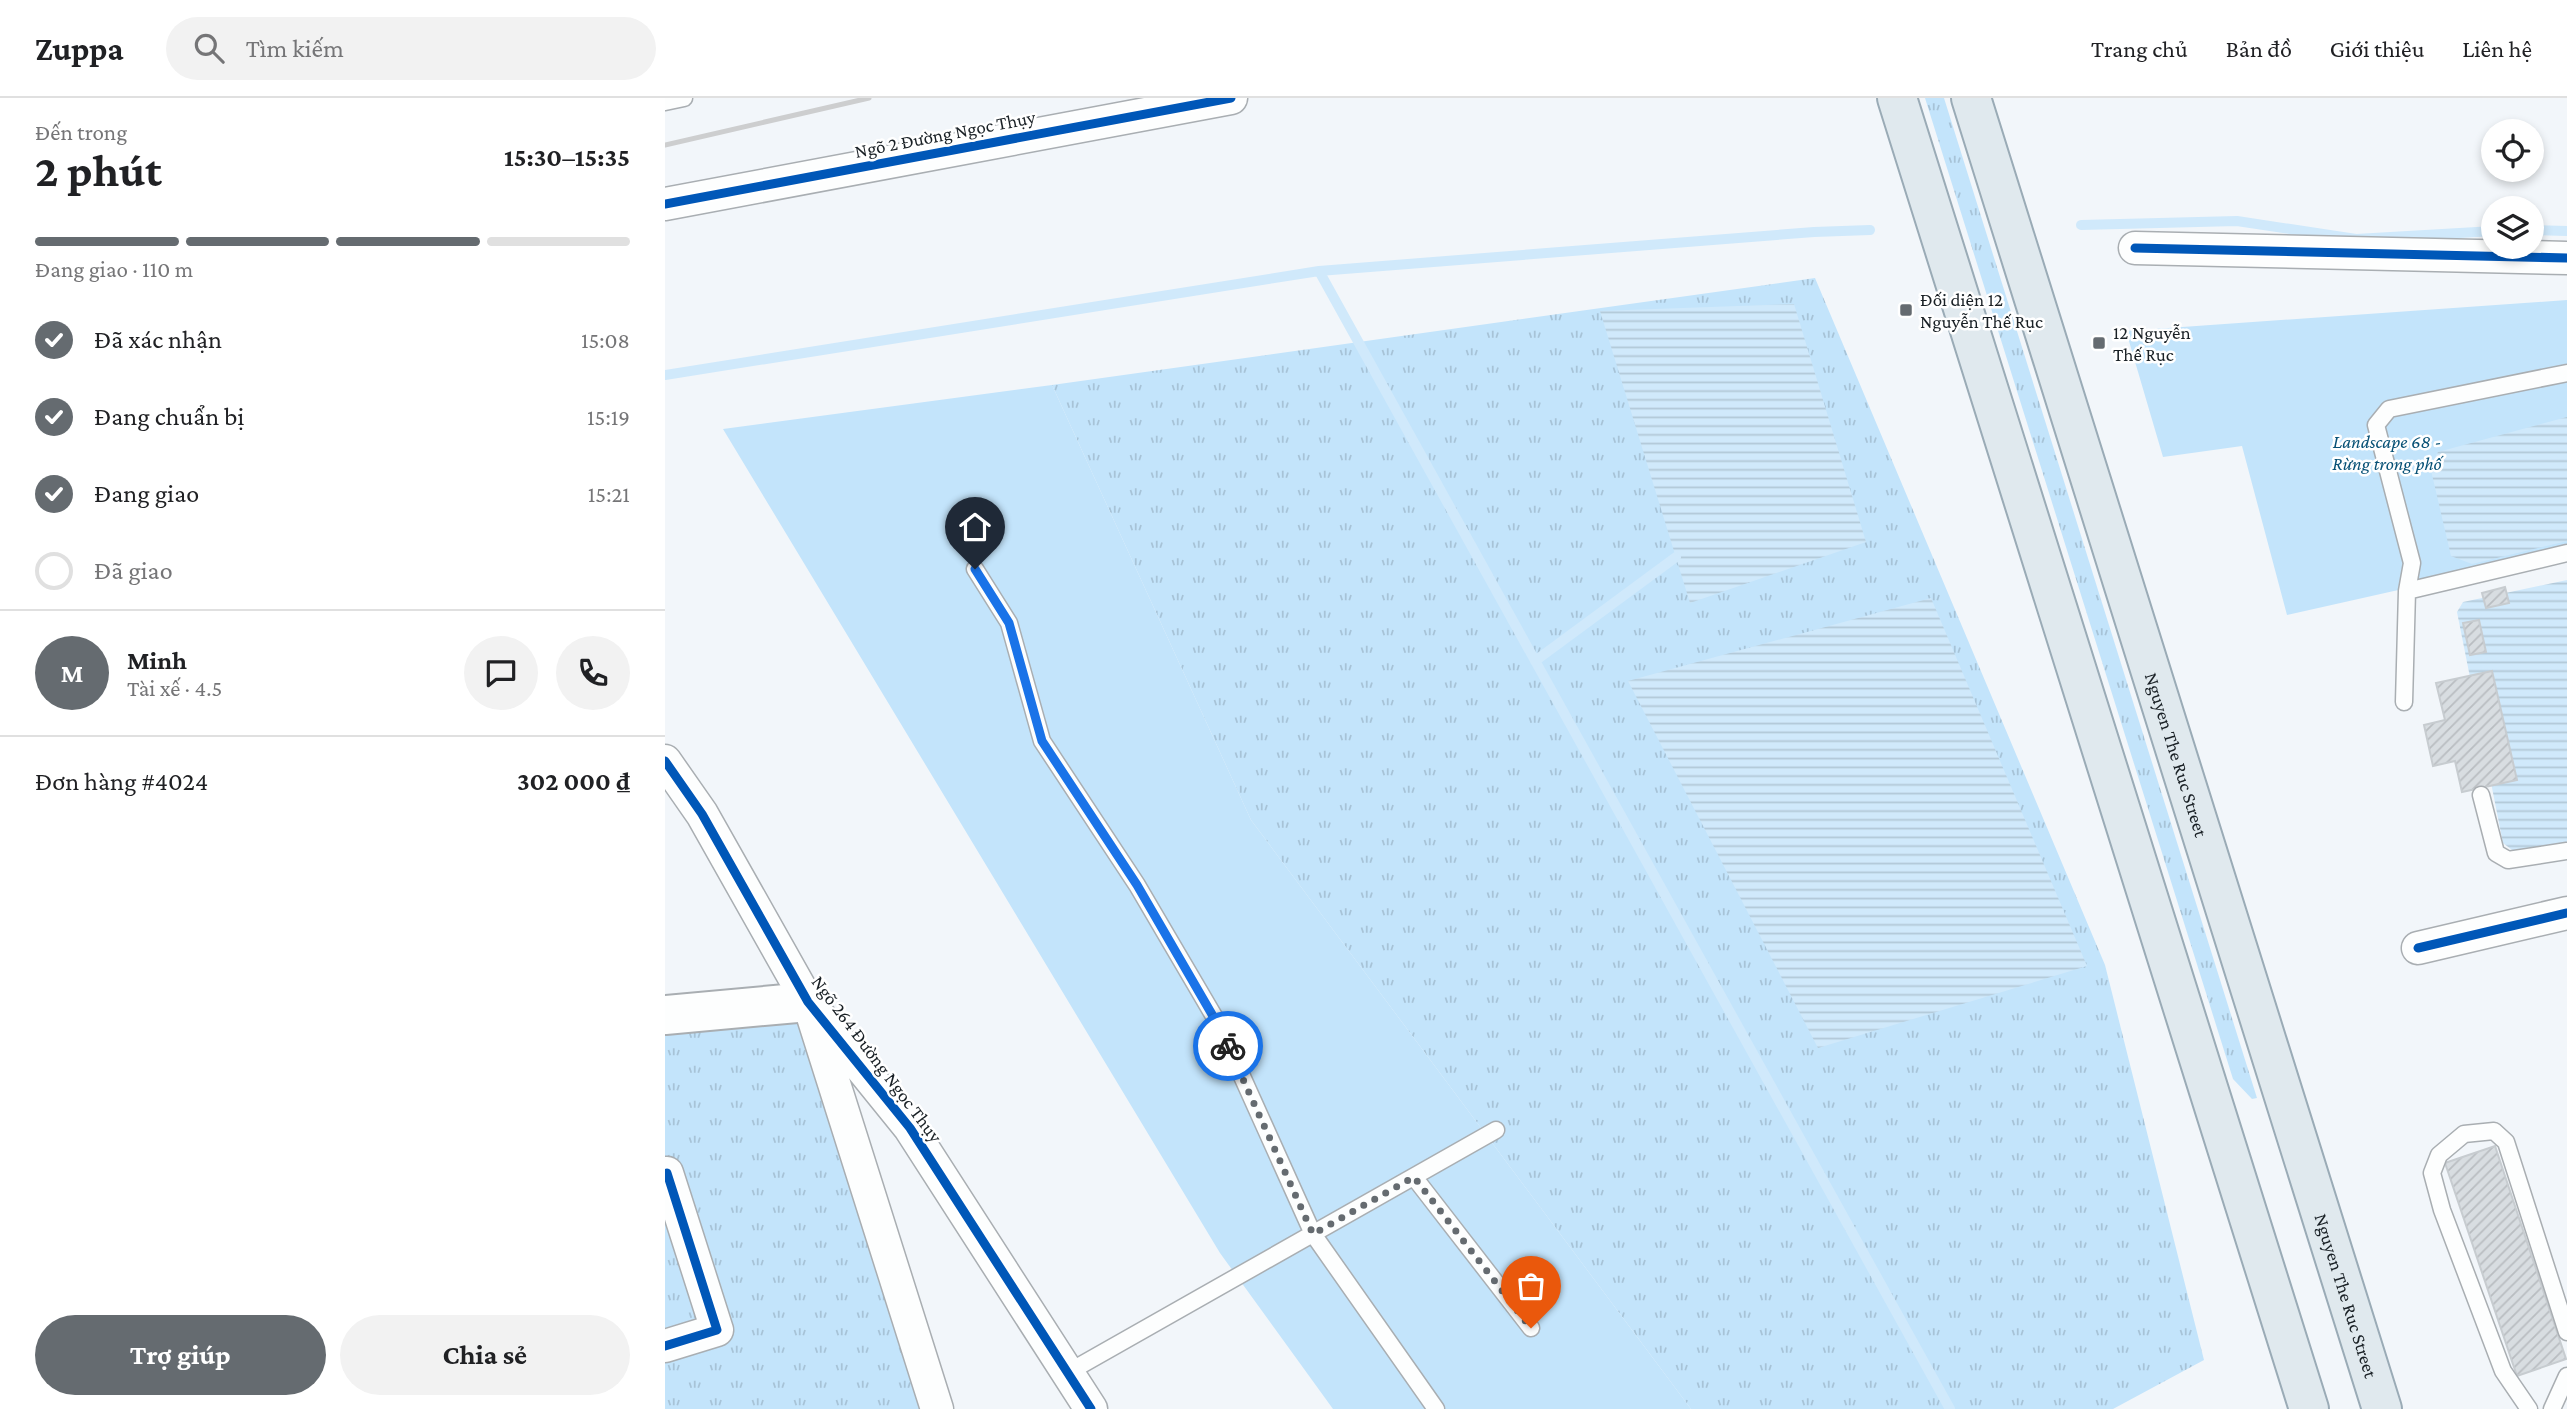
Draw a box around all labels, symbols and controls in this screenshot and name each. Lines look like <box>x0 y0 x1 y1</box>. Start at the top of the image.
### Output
search box <box>166 17 656 80</box>
icon: search <box>190 29 228 67</box>
text: Zuppa <box>35 30 124 67</box>
text: Tìm kiếm <box>246 34 344 63</box>
text: Trang chủ <box>2091 35 2188 62</box>
text: Bản đồ <box>2226 35 2292 62</box>
text: Giới thiệu <box>2330 35 2424 62</box>
text: Liên hệ <box>2462 35 2532 62</box>
street label: Ngõ 2 Đường Ngọc Thụy <box>853 106 1037 162</box>
text: Đến trong <box>35 119 127 145</box>
map controls <box>2481 119 2544 259</box>
button: locate <box>2481 119 2544 182</box>
text: 15:30–15:35 <box>504 143 630 172</box>
text: 2 phút <box>35 145 162 196</box>
button: layers <box>2481 196 2544 259</box>
text: Đang giao · 110 m <box>35 256 193 282</box>
place label: Đối diện 12 Nguyễn Thế Rục <box>1920 289 2043 332</box>
marker: Đối diện 12 Nguyễn Thế Rục <box>1898 302 1914 318</box>
icon: check <box>35 321 73 359</box>
place label: 12 Nguyễn Thế Rục <box>2113 322 2191 365</box>
text: Đã xác nhận <box>94 325 222 354</box>
text: 15:08 <box>581 327 630 353</box>
marker: 12 Nguyễn Thế Rục <box>2091 335 2107 351</box>
icon: check <box>35 398 73 436</box>
text: Đang chuẩn bị <box>94 402 244 431</box>
text: 15:19 <box>587 404 630 430</box>
park label: Landscape 68 - Rừng trong phố <box>2332 431 2445 474</box>
icon: check <box>35 475 73 513</box>
text: Đang giao <box>94 479 199 508</box>
text: 15:21 <box>588 481 630 507</box>
pin <box>945 497 1005 569</box>
icon: home <box>956 508 994 546</box>
text: Đã giao <box>94 556 173 585</box>
button: chat <box>464 636 538 710</box>
button: phone <box>556 636 630 710</box>
text: Minh <box>127 646 187 675</box>
text: M <box>61 659 83 688</box>
street label: Nguyen The Ruc Street <box>2141 670 2213 840</box>
text: Tài xế · 4.5 <box>127 675 222 701</box>
text: Đơn hàng #4024 <box>35 767 208 796</box>
text: 302 000 ₫ <box>517 767 630 796</box>
street label: Ngõ 264 Đường Ngọc Thụy <box>808 972 947 1147</box>
courier <box>1193 1011 1263 1081</box>
icon: bike <box>1209 1027 1247 1065</box>
street label: Nguyen The Ruc Street <box>2311 1211 2382 1381</box>
pin <box>1501 1256 1561 1328</box>
icon: bag <box>1512 1267 1550 1305</box>
button: Trợ giúp <box>35 1315 326 1395</box>
button: Chia sẻ <box>340 1315 630 1395</box>

